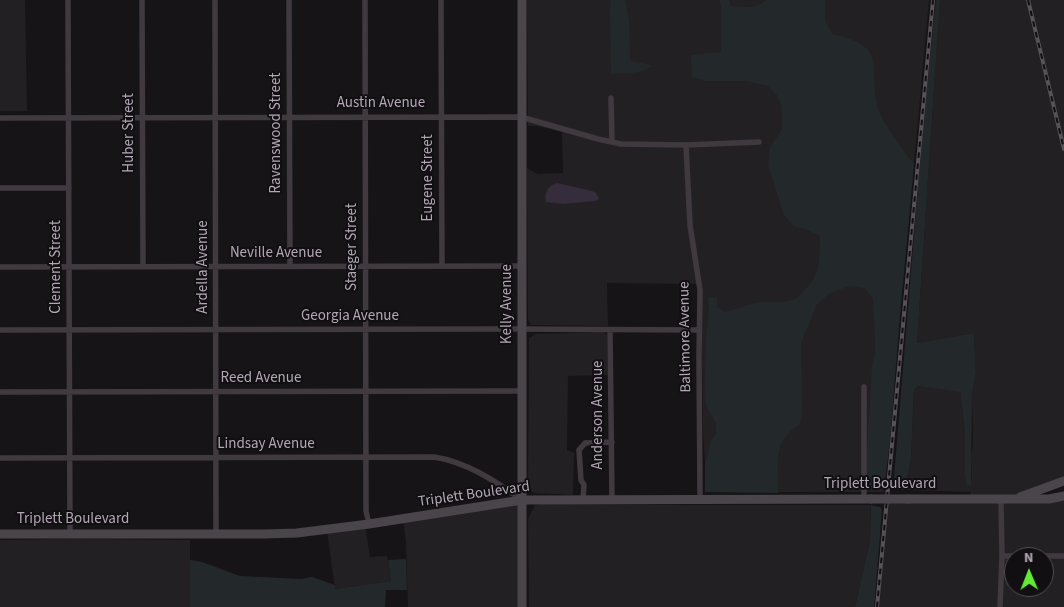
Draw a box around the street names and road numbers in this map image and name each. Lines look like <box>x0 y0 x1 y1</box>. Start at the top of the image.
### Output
street label: Ravenswood Street <box>268 73 286 193</box>
street label: Huber Street <box>121 93 139 173</box>
street label: Austin Avenue <box>337 95 425 113</box>
street label: Eugene Street <box>420 134 438 222</box>
street label: Staeger Street <box>344 203 362 291</box>
street label: Clement Street <box>48 220 66 314</box>
street label: Ardella Avenue <box>195 220 213 314</box>
street label: Neville Avenue <box>230 245 322 263</box>
street label: Kelly Avenue <box>499 264 517 344</box>
street label: Baltimore Avenue <box>676 281 696 393</box>
street label: Georgia Avenue <box>301 308 399 326</box>
street label: Anderson Avenue <box>590 360 608 470</box>
street label: Reed Avenue <box>221 370 301 388</box>
street label: Lindsay Avenue <box>217 436 315 454</box>
street label: Triplett Boulevard <box>824 476 936 494</box>
street label: Triplett Boulevard <box>417 478 531 512</box>
street label: Triplett Boulevard <box>17 511 129 529</box>

